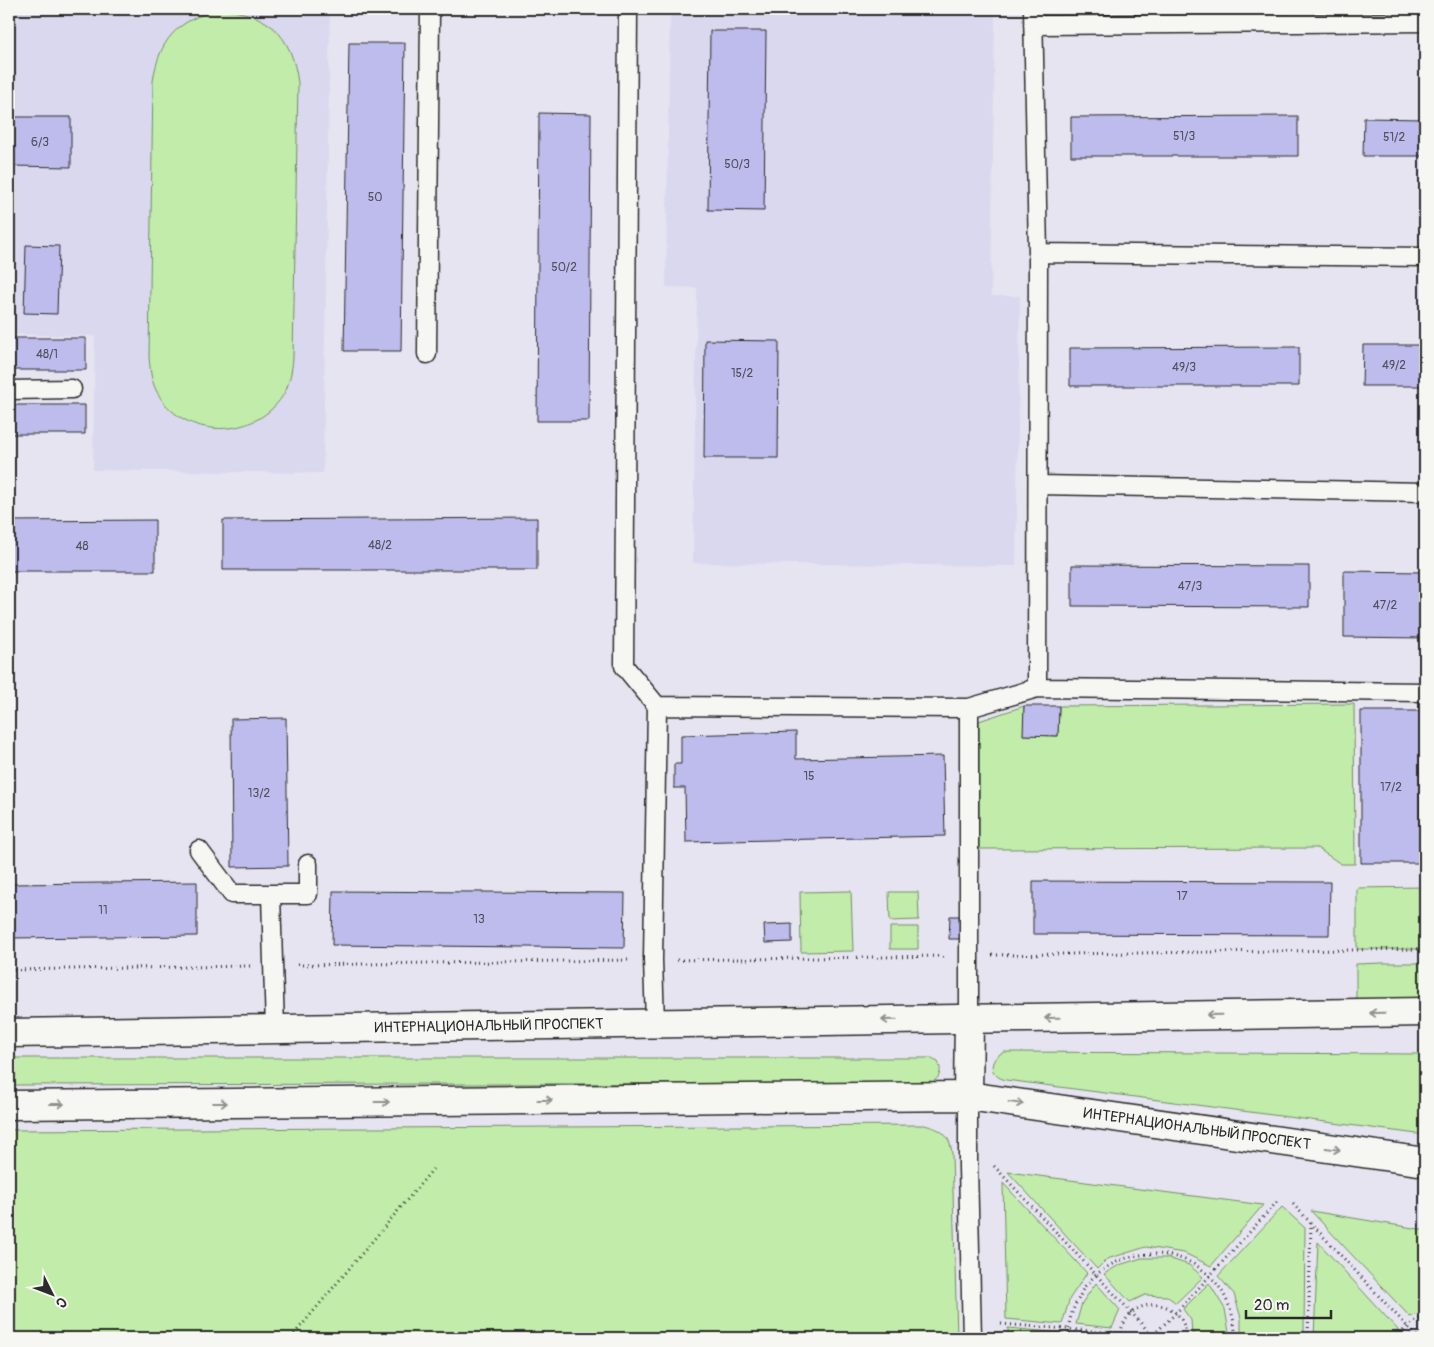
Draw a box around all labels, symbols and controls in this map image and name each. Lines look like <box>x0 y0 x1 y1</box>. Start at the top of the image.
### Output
house number: 51/3 <box>1173 129 1195 144</box>
house number: 51/2 <box>1383 130 1405 145</box>
house number: 6/3 <box>31 135 49 150</box>
house number: 50/3 <box>724 157 750 172</box>
house number: 50 <box>368 190 382 205</box>
house number: 50/2 <box>551 260 577 275</box>
house number: 48/1 <box>36 347 58 362</box>
house number: 49/2 <box>1382 358 1406 373</box>
house number: 49/3 <box>1172 360 1196 375</box>
house number: 15/2 <box>731 366 753 381</box>
house number: 48/2 <box>368 538 392 553</box>
house number: 48 <box>75 539 89 554</box>
house number: 47/3 <box>1178 579 1202 594</box>
house number: 47/2 <box>1373 598 1397 613</box>
house number: 15 <box>803 769 815 784</box>
house number: 17/2 <box>1380 780 1402 795</box>
house number: 13/2 <box>248 786 270 801</box>
house number: 17 <box>1176 889 1188 904</box>
house number: 11 <box>98 903 108 918</box>
house number: 13 <box>473 912 485 927</box>
one-way arrow <box>1369 1008 1385 1018</box>
one-way arrow <box>1206 1010 1222 1020</box>
one-way arrow <box>1044 1013 1060 1022</box>
street label: ИНТЕРНАЦИОНАЛЬНЫЙ ПРОСПЕКТ <box>374 1015 604 1037</box>
one-way arrow <box>881 1015 898 1025</box>
one-way arrow <box>536 1095 553 1105</box>
one-way arrow <box>374 1097 390 1106</box>
one-way arrow <box>212 1098 228 1108</box>
one-way arrow <box>49 1099 65 1109</box>
one-way arrow <box>1008 1099 1024 1109</box>
street label: ИНТЕРНАЦИОНАЛЬНЫЙ ПРОСПЕКТ <box>1082 1104 1312 1154</box>
one-way arrow <box>1324 1144 1340 1154</box>
north arrow <box>28 1270 78 1320</box>
scale bar <box>1246 1287 1332 1319</box>
text: С <box>52 1293 70 1312</box>
text: 20 m <box>1254 1296 1289 1315</box>

